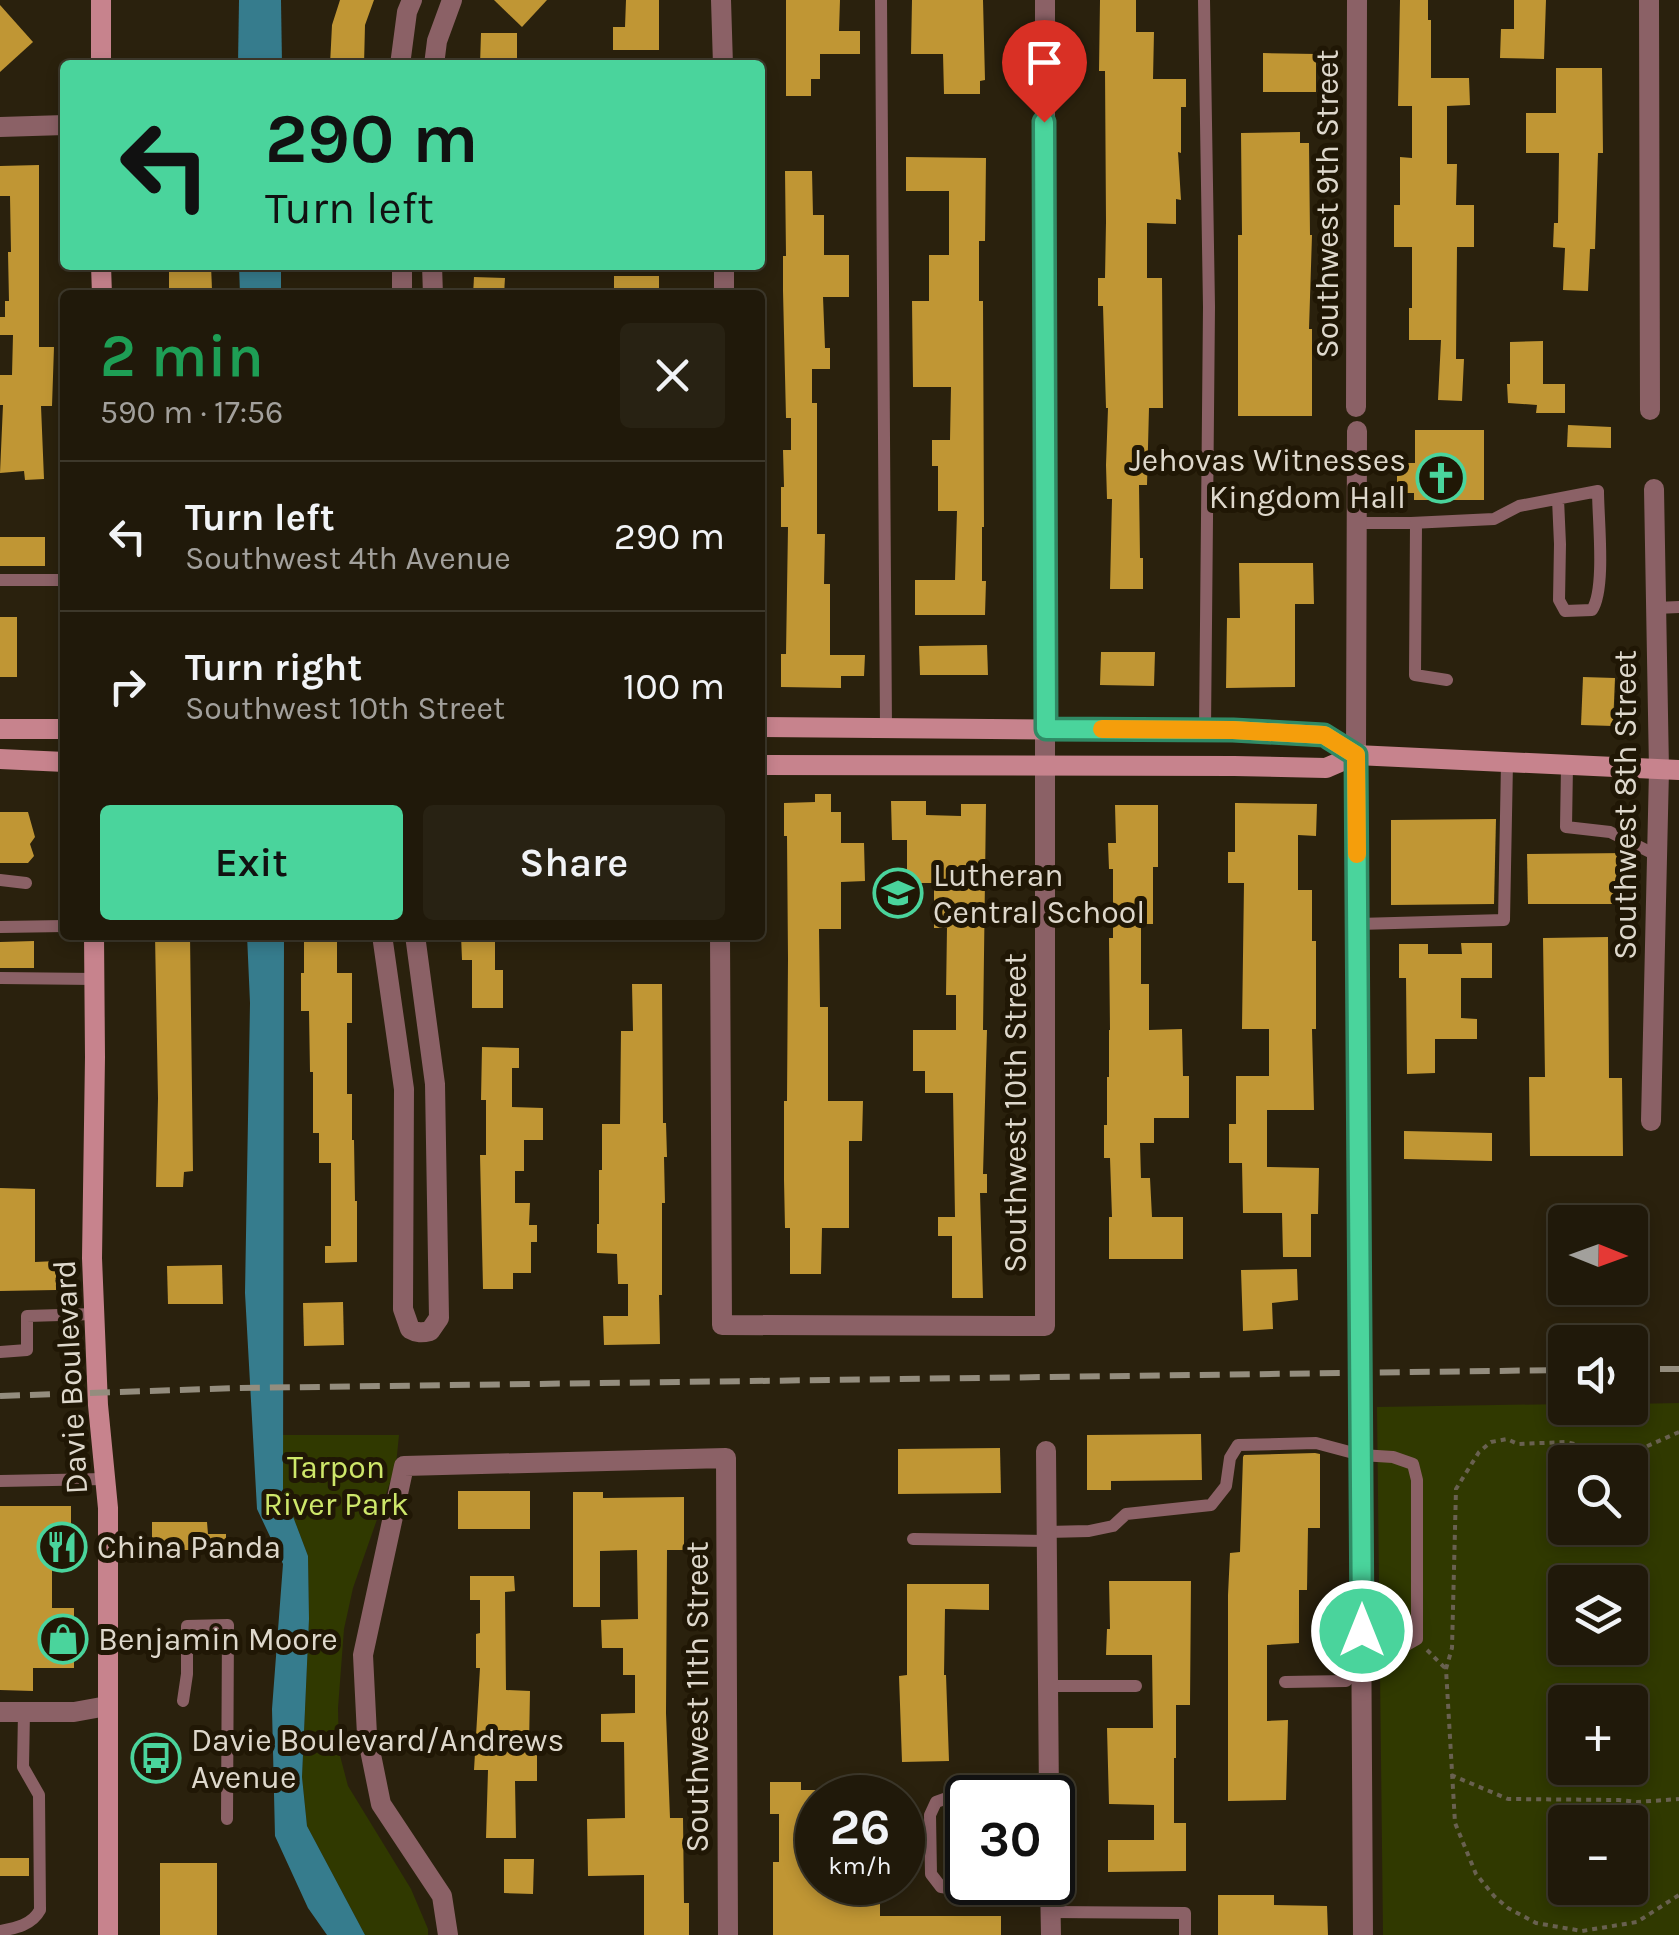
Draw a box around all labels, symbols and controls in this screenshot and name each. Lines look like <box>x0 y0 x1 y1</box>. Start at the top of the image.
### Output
pin <box>1002 20 1087 123</box>
icon: arrive <box>1017 35 1072 90</box>
street label: Southwest 9th Street <box>1309 50 1346 358</box>
text: 290 m <box>265 98 478 180</box>
icon: left <box>100 100 230 230</box>
text: Turn left <box>265 182 434 234</box>
text: 2 min <box>100 321 264 391</box>
button: close <box>620 323 725 428</box>
text: 590 m · 17:56 <box>100 394 283 431</box>
place label: Jehovas Witnesses Kingdom Hall <box>1129 442 1406 516</box>
church icon: Jehovas Witnesses Kingdom Hall <box>1415 452 1467 504</box>
text: Turn left <box>185 495 335 540</box>
icon: left <box>100 509 155 564</box>
text: 290 m <box>614 514 725 559</box>
text: Southwest 4th Avenue <box>185 540 511 577</box>
text: Turn right <box>185 645 362 690</box>
street label: Southwest 8th Street <box>1607 650 1644 960</box>
icon: right <box>100 659 155 714</box>
text: 100 m <box>623 664 725 709</box>
text: Southwest 10th Street <box>185 690 505 727</box>
button: Exit <box>100 805 403 920</box>
button: Share <box>423 805 725 920</box>
place label: Lutheran Central School <box>933 857 1145 931</box>
school or university icon: Lutheran Central School <box>872 867 924 919</box>
street label: Southwest 10th Street <box>997 953 1034 1273</box>
north arrow <box>1548 1205 1648 1305</box>
map controls <box>1548 1205 1648 1905</box>
street label: Davie Boulevard <box>46 1259 95 1495</box>
button: sound <box>1548 1325 1648 1425</box>
button: search <box>1548 1445 1648 1545</box>
park label: Tarpon River Park <box>263 1449 409 1523</box>
restaurant icon: China Panda <box>36 1521 88 1573</box>
place label: China Panda <box>97 1529 281 1566</box>
street label: Southwest 11th Street <box>679 1541 716 1853</box>
button: layers <box>1548 1565 1648 1665</box>
position arrow <box>1310 1579 1414 1683</box>
shop icon: Benjamin Moore <box>37 1613 89 1665</box>
place label: Benjamin Moore <box>98 1621 338 1658</box>
button: + <box>1548 1685 1648 1785</box>
place label: Davie Boulevard/Andrews Avenue <box>191 1722 564 1796</box>
bus stop icon: Davie Boulevard/Andrews Avenue <box>130 1732 182 1784</box>
speed limit sign: 30 <box>945 1775 1075 1905</box>
text: 26 <box>830 1798 890 1857</box>
button: − <box>1548 1805 1648 1905</box>
text: km/h <box>828 1851 892 1880</box>

